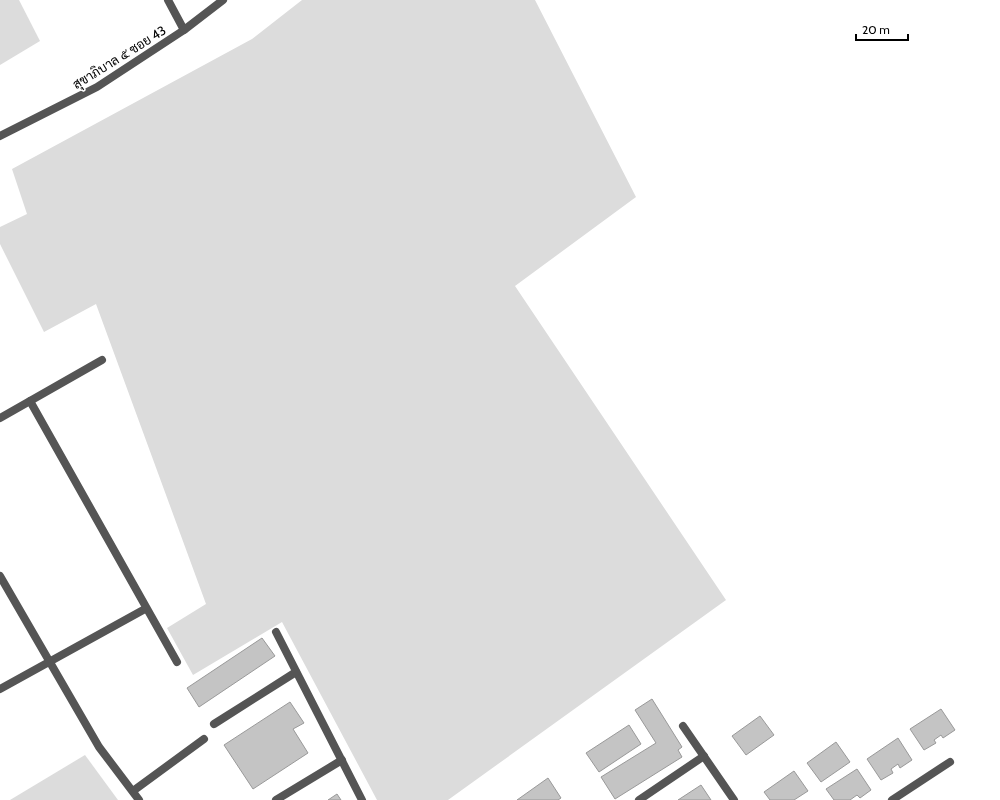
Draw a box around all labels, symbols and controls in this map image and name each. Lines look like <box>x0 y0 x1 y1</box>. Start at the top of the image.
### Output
scale bar <box>856 16 908 42</box>
street label: สุขาภิบาล ๕ ซอย 43 <box>69 22 170 94</box>
text: 20 m <box>862 22 890 37</box>

